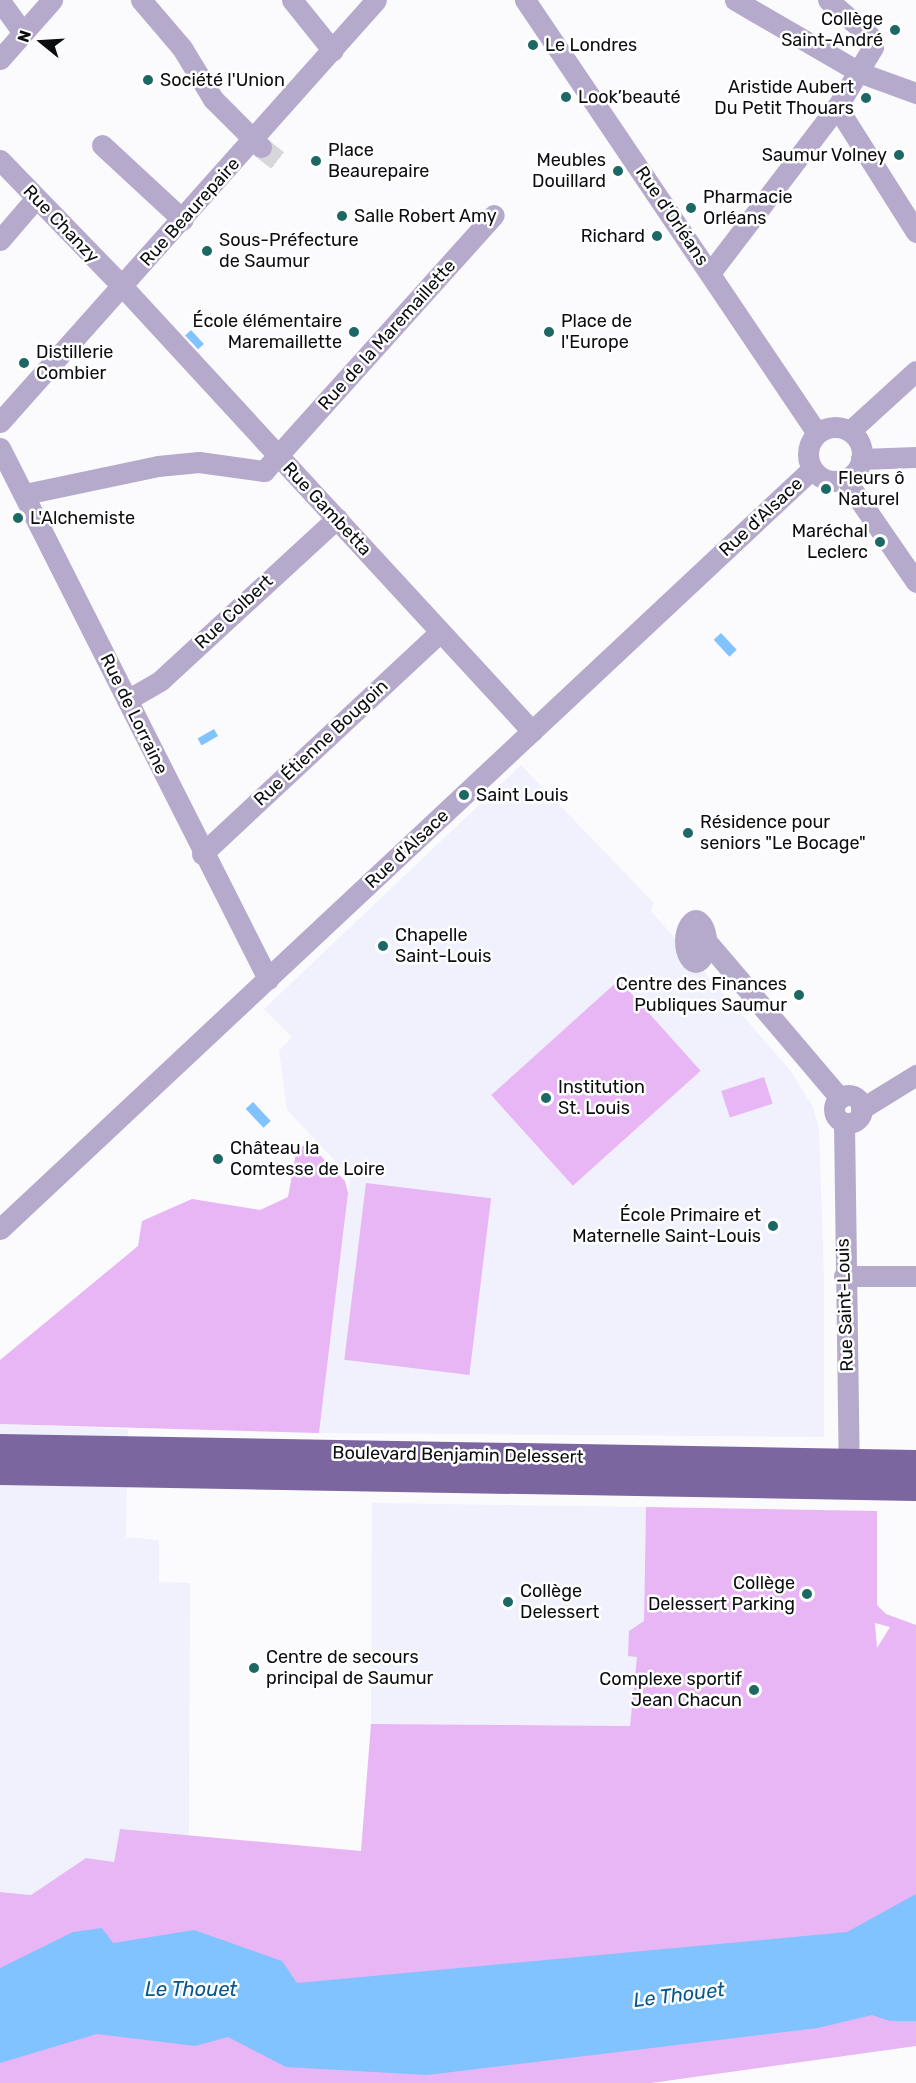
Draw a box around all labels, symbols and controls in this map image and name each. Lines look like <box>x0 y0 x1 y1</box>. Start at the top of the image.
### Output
place label: Collège Saint-André <box>781 9 883 52</box>
north arrow <box>12 12 72 72</box>
marker: Collège Saint-André <box>888 23 902 37</box>
text: N <box>14 28 35 45</box>
place label: Le Londres <box>545 34 637 56</box>
marker: Le Londres <box>526 38 540 52</box>
place label: Société l'Union <box>160 69 285 91</box>
marker: Société l'Union <box>141 73 155 87</box>
place label: Aristide Aubert Du Petit Thouars <box>714 77 854 119</box>
place label: Look’beauté <box>578 86 681 108</box>
marker: Look’beauté <box>559 90 573 104</box>
marker: Aristide Aubert Du Petit Thouars <box>859 91 873 105</box>
place label: Place Beaurepaire <box>328 140 429 182</box>
place label: Saumur Volney <box>761 144 887 166</box>
marker: Saumur Volney <box>892 148 906 162</box>
place label: Meubles Douillard <box>532 150 606 192</box>
street label: Rue Beaurepaire <box>136 153 244 271</box>
marker: Place Beaurepaire <box>309 154 323 168</box>
street label: Rue d'Orléans <box>631 162 713 270</box>
marker: Meubles Douillard <box>611 164 625 178</box>
street label: Rue Chanzy <box>19 181 103 267</box>
place label: Pharmacie Orléans <box>703 187 793 230</box>
marker: Pharmacie Orléans <box>684 201 698 215</box>
place label: Salle Robert Amy <box>354 205 497 227</box>
marker: Salle Robert Amy <box>335 209 349 223</box>
place label: Richard <box>581 225 645 247</box>
marker: Richard <box>650 229 664 243</box>
place label: Sous-Préfecture de Saumur <box>219 230 359 272</box>
marker: Sous-Préfecture de Saumur <box>200 244 214 258</box>
street label: Rue de la Maremaillette <box>314 255 460 415</box>
place label: École élémentaire Maremaillette <box>193 311 342 354</box>
place label: Place de l'Europe <box>561 311 632 354</box>
marker: École élémentaire Maremaillette <box>347 325 361 339</box>
marker: Place de l'Europe <box>542 325 556 339</box>
place label: Distillerie Combier <box>36 342 113 385</box>
marker: Distillerie Combier <box>17 356 31 370</box>
street label: Rue Gambetta <box>278 458 376 560</box>
place label: Fleurs ô Naturel <box>838 468 905 510</box>
street label: Rue d'Alsace <box>715 473 807 561</box>
marker: Fleurs ô Naturel <box>819 482 833 496</box>
place label: L'Alchemiste <box>30 507 135 529</box>
marker: L'Alchemiste <box>11 511 25 525</box>
place label: Maréchal Leclerc <box>792 521 868 564</box>
marker: Maréchal Leclerc <box>873 535 887 549</box>
street label: Rue Colbert <box>191 571 277 653</box>
street label: Rue de Lorraine <box>95 650 173 778</box>
street label: Rue Étienne Bougoin <box>250 675 392 811</box>
place label: Saint Louis <box>476 784 568 806</box>
marker: Saint Louis <box>457 788 471 802</box>
street label: Rue d'Alsace <box>361 805 453 893</box>
place label: Résidence pour seniors "Le Bocage" <box>700 812 866 854</box>
marker: Résidence pour seniors "Le Bocage" <box>681 826 695 840</box>
place label: Chapelle Saint-Louis <box>395 925 491 968</box>
marker: Chapelle Saint-Louis <box>376 939 390 953</box>
place label: Centre des Finances Publiques Saumur <box>616 974 787 1016</box>
marker: Centre des Finances Publiques Saumur <box>792 988 806 1002</box>
place label: Institution St. Louis <box>558 1077 645 1120</box>
marker: Institution St. Louis <box>539 1091 553 1105</box>
place label: Château la Comtesse de Loire <box>230 1138 385 1180</box>
marker: Château la Comtesse de Loire <box>211 1152 225 1166</box>
place label: École Primaire et Maternelle Saint-Louis <box>572 1205 761 1248</box>
marker: École Primaire et Maternelle Saint-Louis <box>766 1219 780 1233</box>
street label: Rue Saint-Louis <box>832 1238 858 1372</box>
street label: Boulevard Benjamin Delessert <box>332 1442 584 1468</box>
place label: Collège Delessert Parking <box>648 1573 795 1616</box>
place label: Collège Delessert <box>520 1581 599 1624</box>
marker: Collège Delessert Parking <box>800 1587 814 1601</box>
marker: Collège Delessert <box>501 1595 515 1609</box>
place label: Centre de secours principal de Saumur <box>266 1647 433 1690</box>
marker: Centre de secours principal de Saumur <box>247 1661 261 1675</box>
place label: Complexe sportif Jean Chacun <box>599 1669 742 1712</box>
marker: Complexe sportif Jean Chacun <box>747 1683 761 1697</box>
water label: Le Thouet <box>145 1977 237 2001</box>
water label: Le Thouet <box>632 1977 726 2013</box>

